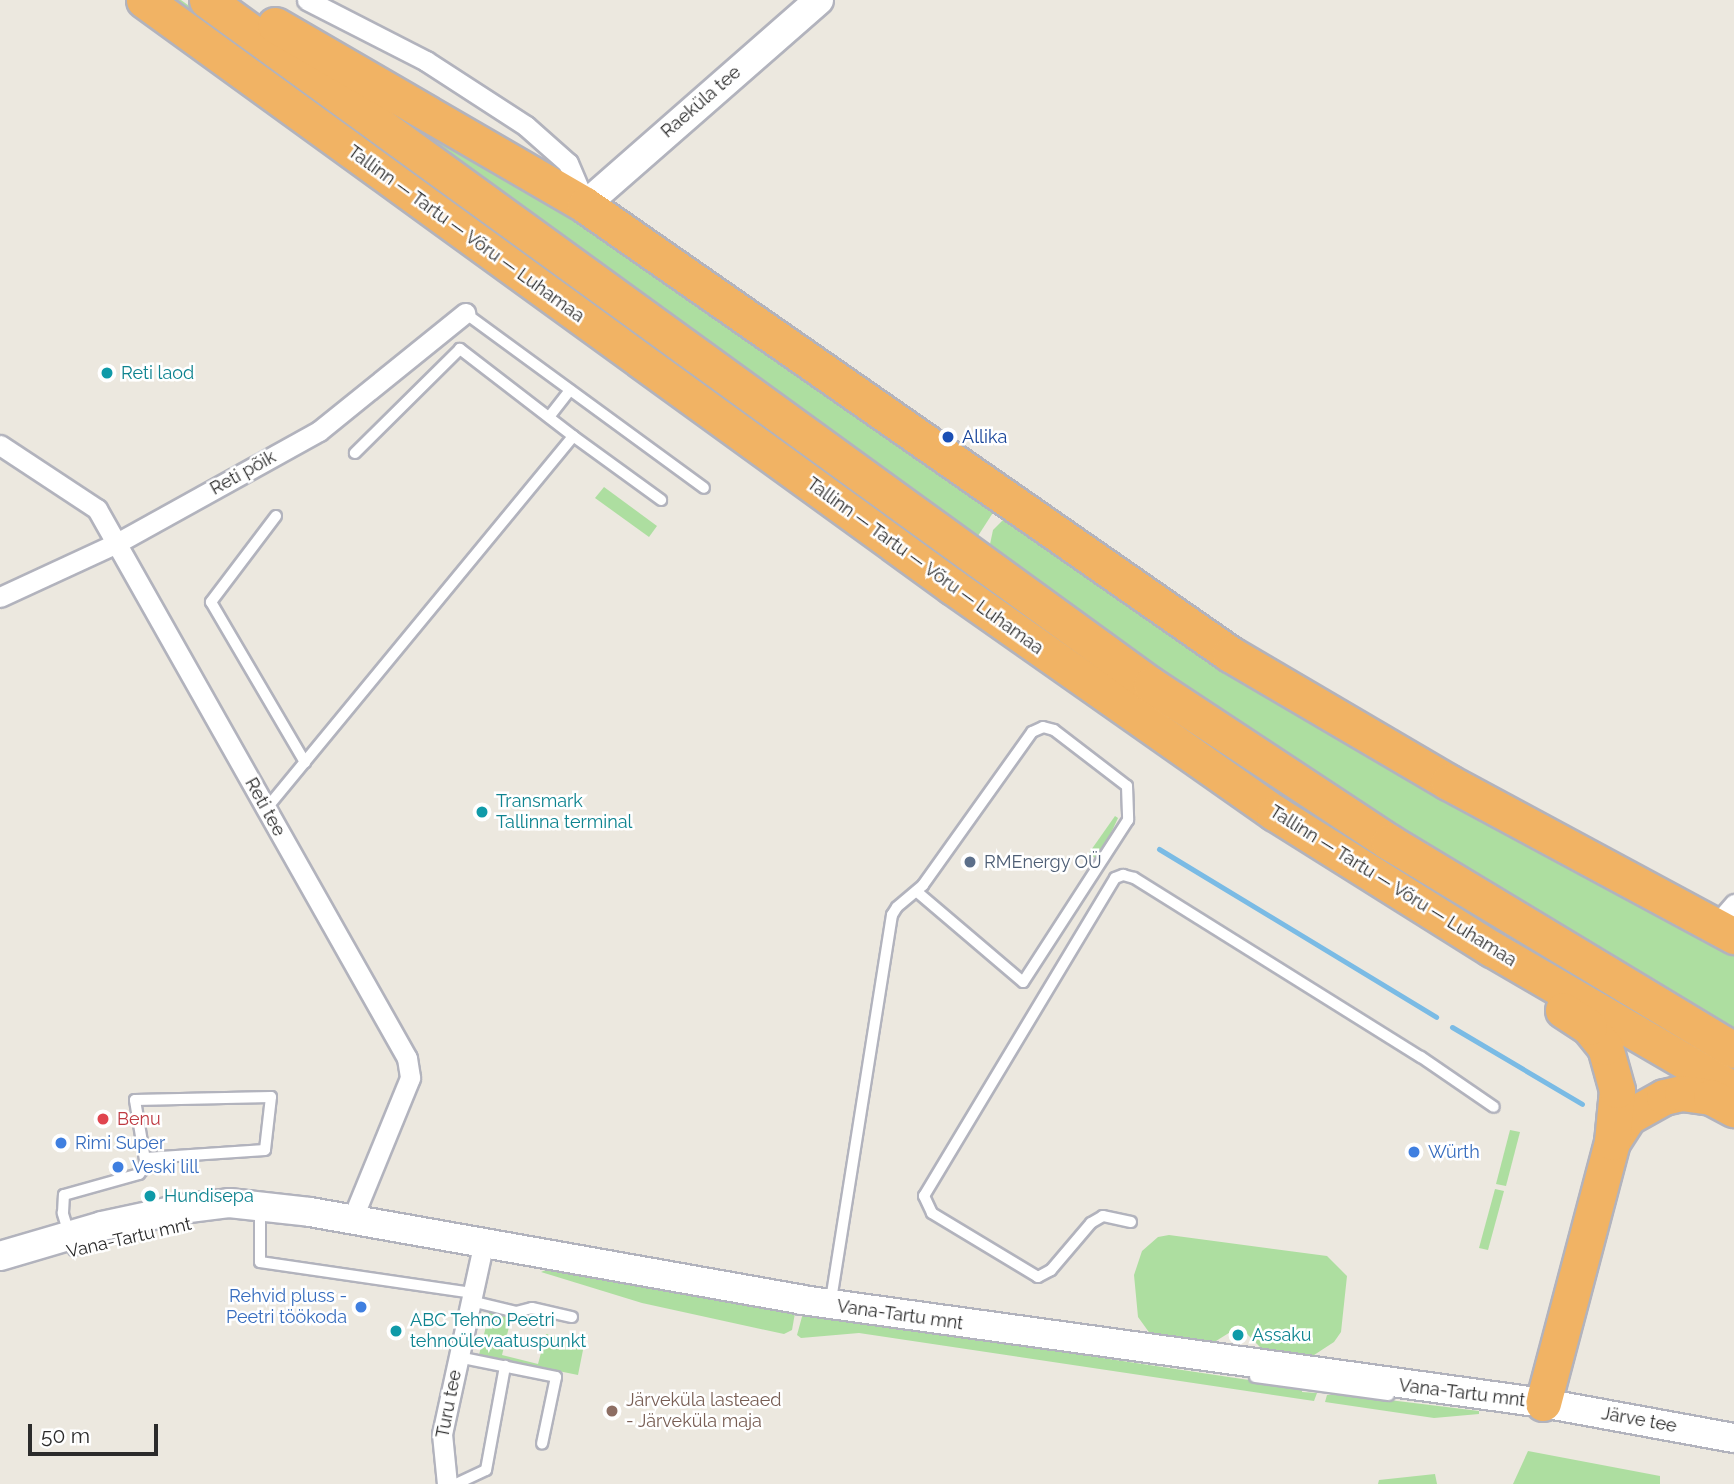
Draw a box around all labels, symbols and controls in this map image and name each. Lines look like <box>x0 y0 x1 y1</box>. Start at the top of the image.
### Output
street label: Raeküla tee <box>657 62 745 142</box>
street label: Tallinn — Tartu — Võru — Luhamaa <box>343 141 589 327</box>
place label: Reti laod <box>121 362 194 384</box>
marker: Reti laod <box>99 365 115 381</box>
place label: Allika <box>962 426 1007 448</box>
marker: Allika <box>940 429 956 445</box>
street label: Reti põik <box>206 446 280 500</box>
street label: Tallinn — Tartu — Võru — Luhamaa <box>802 473 1048 659</box>
street label: Reti tee <box>240 774 290 840</box>
place label: Transmark Tallinna terminal <box>496 791 632 834</box>
street label: Tallinn — Tartu — Võru — Luhamaa <box>1265 801 1521 971</box>
marker: Transmark Tallinna terminal <box>474 804 490 820</box>
place label: RMEnergy OÜ <box>984 851 1102 873</box>
marker: RMEnergy OÜ <box>962 854 978 870</box>
place label: Benu <box>117 1108 161 1130</box>
marker: Benu <box>95 1111 111 1127</box>
place label: Rimi Super <box>75 1132 165 1154</box>
marker: Rimi Super <box>53 1135 69 1151</box>
place label: Würth <box>1428 1141 1480 1163</box>
marker: Würth <box>1406 1144 1422 1160</box>
place label: Veski lill <box>132 1156 199 1178</box>
marker: Veski lill <box>110 1159 126 1175</box>
place label: Hundisepa <box>164 1185 254 1207</box>
marker: Hundisepa <box>142 1188 158 1204</box>
street label: Vana-Tartu mnt <box>65 1213 193 1263</box>
place label: Rehvid pluss - Peetri töökoda <box>226 1286 347 1328</box>
street label: Vana-Tartu mnt <box>835 1295 965 1335</box>
marker: Rehvid pluss - Peetri töökoda <box>353 1299 369 1315</box>
place label: ABC Tehno Peetri tehnoülevaatuspunkt <box>410 1310 586 1352</box>
marker: ABC Tehno Peetri tehnoülevaatuspunkt <box>388 1323 404 1339</box>
place label: Assaku <box>1252 1324 1311 1346</box>
marker: Assaku <box>1230 1327 1246 1343</box>
street label: Turu tee <box>432 1368 466 1440</box>
street label: Vana-Tartu mnt <box>1397 1375 1527 1411</box>
place label: Järveküla lasteaed - Järveküla maja <box>626 1390 781 1432</box>
marker: Järveküla lasteaed - Järveküla maja <box>604 1403 620 1419</box>
street label: Järve tee <box>1600 1403 1678 1437</box>
scale bar <box>32 1410 161 1454</box>
text: 50 m <box>41 1423 90 1448</box>

